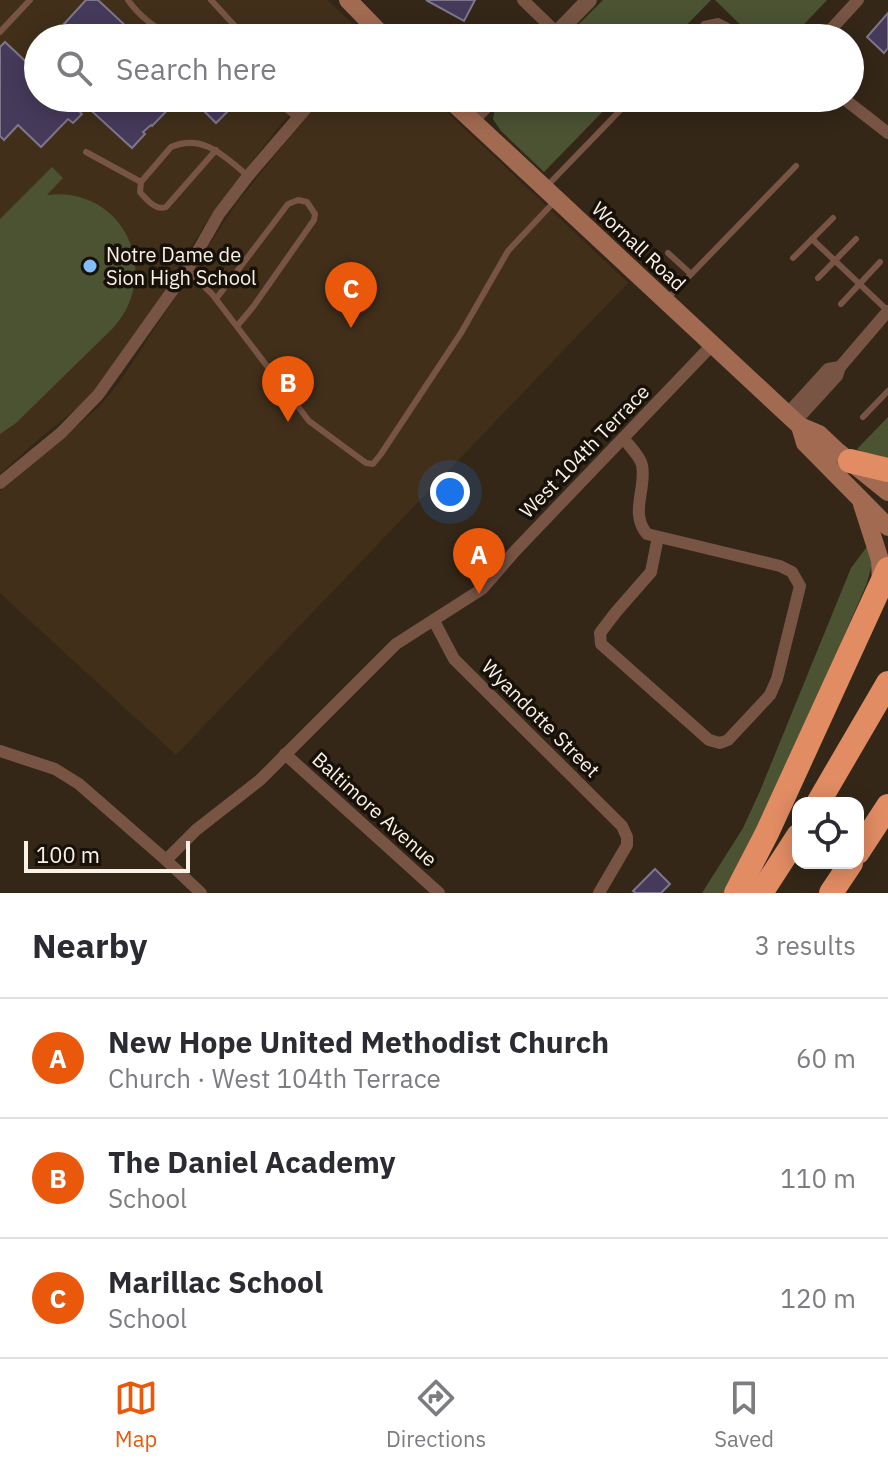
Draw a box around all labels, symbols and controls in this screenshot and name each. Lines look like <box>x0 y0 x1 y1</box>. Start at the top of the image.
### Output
search box <box>24 24 864 112</box>
icon: search <box>52 46 96 90</box>
text: Search here <box>116 49 277 88</box>
street label: Wornall Road <box>586 195 692 297</box>
place label: Notre Dame de Sion High School <box>106 241 257 291</box>
marker: Notre Dame de Sion High School <box>81 257 99 275</box>
pin: C <box>325 262 377 328</box>
pin: B <box>262 356 314 422</box>
street label: West 104th Terrace <box>513 378 655 524</box>
your location <box>430 472 470 512</box>
pin: A <box>453 528 505 594</box>
street label: Wyandotte Street <box>476 653 606 783</box>
street label: Baltimore Avenue <box>307 746 443 872</box>
map controls <box>792 797 864 869</box>
button: locate <box>792 797 864 869</box>
scale bar <box>24 837 190 873</box>
text: 100 m <box>36 840 100 869</box>
text: Nearby <box>32 923 147 967</box>
text: 3 results <box>754 928 856 962</box>
text: New Hope United Methodist Church <box>108 1022 609 1061</box>
text: A <box>49 1041 67 1075</box>
text: 60 m <box>796 1041 856 1075</box>
text: Church · West 104th Terrace <box>108 1061 441 1095</box>
text: The Daniel Academy <box>108 1142 396 1181</box>
text: B <box>49 1161 67 1195</box>
text: 110 m <box>780 1161 856 1195</box>
text: School <box>108 1181 187 1215</box>
text: Marillac School <box>108 1262 323 1301</box>
text: C <box>50 1281 66 1315</box>
text: 120 m <box>780 1281 856 1315</box>
text: School <box>108 1301 187 1335</box>
tab: Map <box>114 1376 158 1453</box>
tab: Directions <box>386 1376 486 1453</box>
tab: Saved <box>714 1376 774 1453</box>

